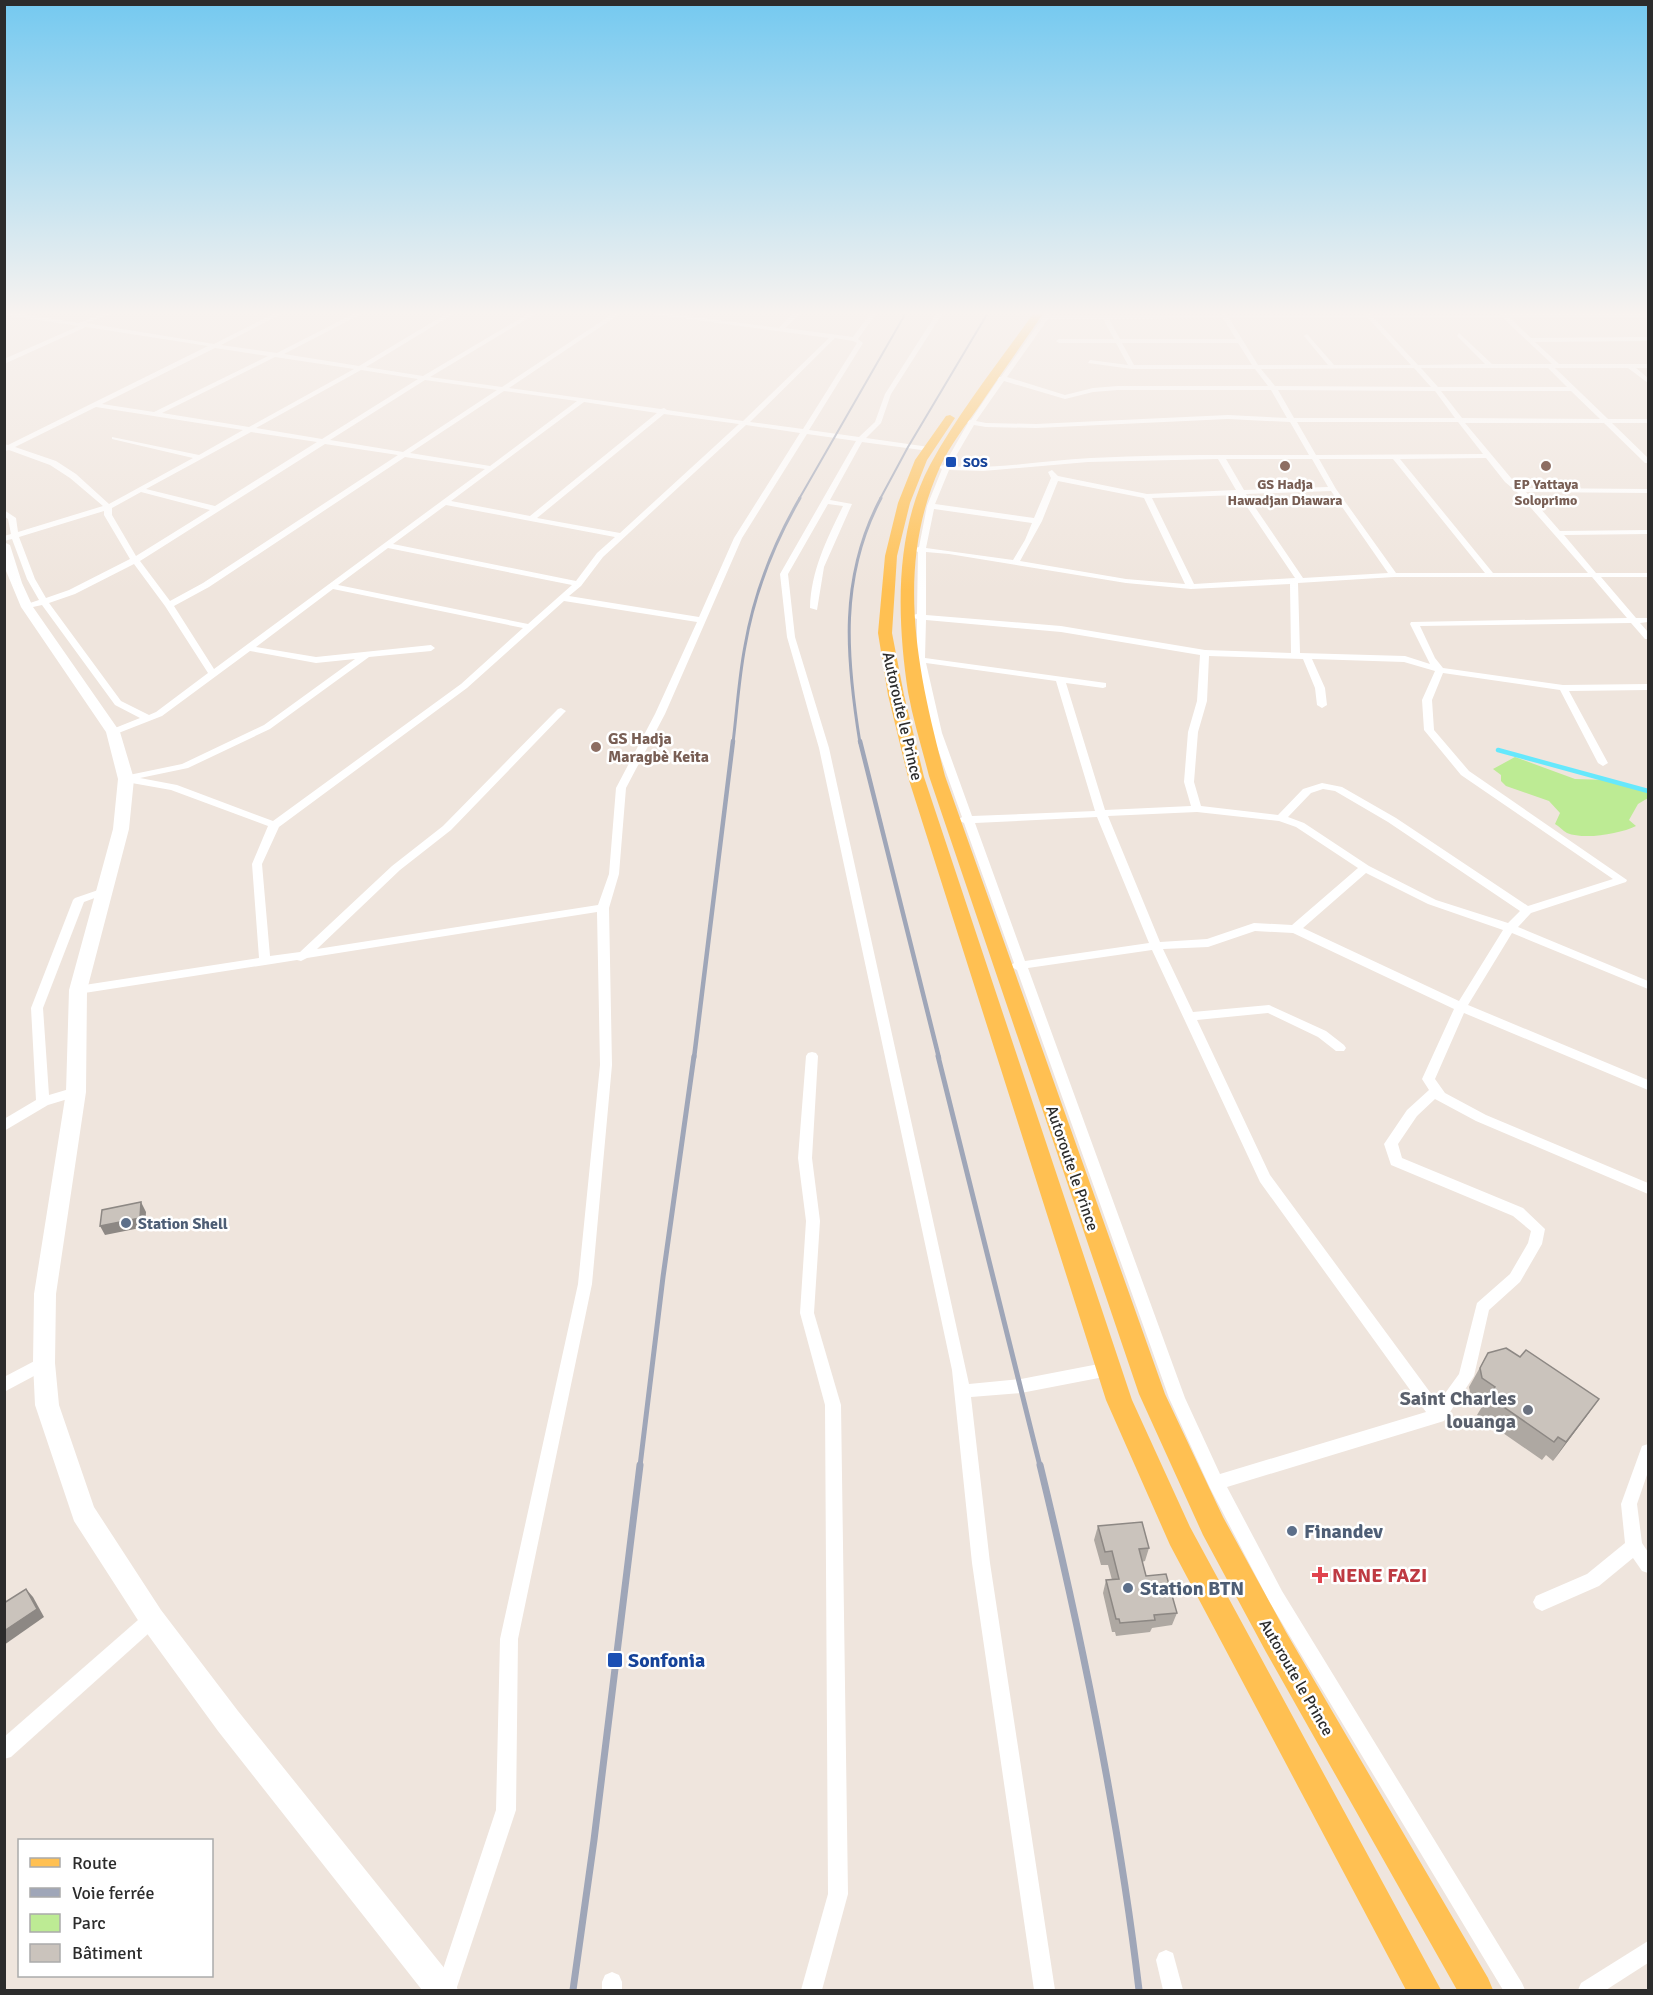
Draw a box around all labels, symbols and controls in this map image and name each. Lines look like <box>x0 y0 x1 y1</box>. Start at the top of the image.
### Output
place label: SOS <box>963 454 988 471</box>
marker: SOS <box>944 455 958 469</box>
marker: GS Hadja Hawadjan Diawara <box>1278 459 1292 473</box>
marker: EP Yattaya Soloprimo <box>1539 459 1553 473</box>
place label: GS Hadja Hawadjan Diawara <box>1228 476 1342 509</box>
place label: EP Yattaya Soloprimo <box>1514 476 1578 509</box>
street label: Autoroute le Prince <box>878 650 927 782</box>
place label: GS Hadja Maragbè Keita <box>608 729 709 767</box>
marker: GS Hadja Maragbè Keita <box>589 740 603 754</box>
street label: Autoroute le Prince <box>1041 1103 1103 1234</box>
place label: Station Shell <box>138 1214 228 1234</box>
marker: Station Shell <box>119 1216 133 1230</box>
place label: Saint Charles louanga <box>1400 1386 1516 1434</box>
marker: Saint Charles louanga <box>1521 1403 1535 1417</box>
place label: Finandev <box>1304 1519 1383 1544</box>
marker: Finandev <box>1285 1524 1299 1538</box>
place label: NENE FAZI <box>1332 1563 1427 1588</box>
marker: NENE FAZI <box>1313 1568 1327 1582</box>
place label: Station BTN <box>1140 1576 1244 1601</box>
marker: Station BTN <box>1121 1581 1135 1595</box>
street label: Autoroute le Prince <box>1255 1616 1338 1739</box>
place label: Sonfonia <box>628 1648 705 1673</box>
marker: Sonfonia <box>606 1651 624 1669</box>
legend <box>18 1839 213 1977</box>
text: Route <box>72 1852 117 1874</box>
text: Voie ferrée <box>72 1882 154 1904</box>
text: Parc <box>72 1912 106 1934</box>
text: Bâtiment <box>72 1942 143 1964</box>

